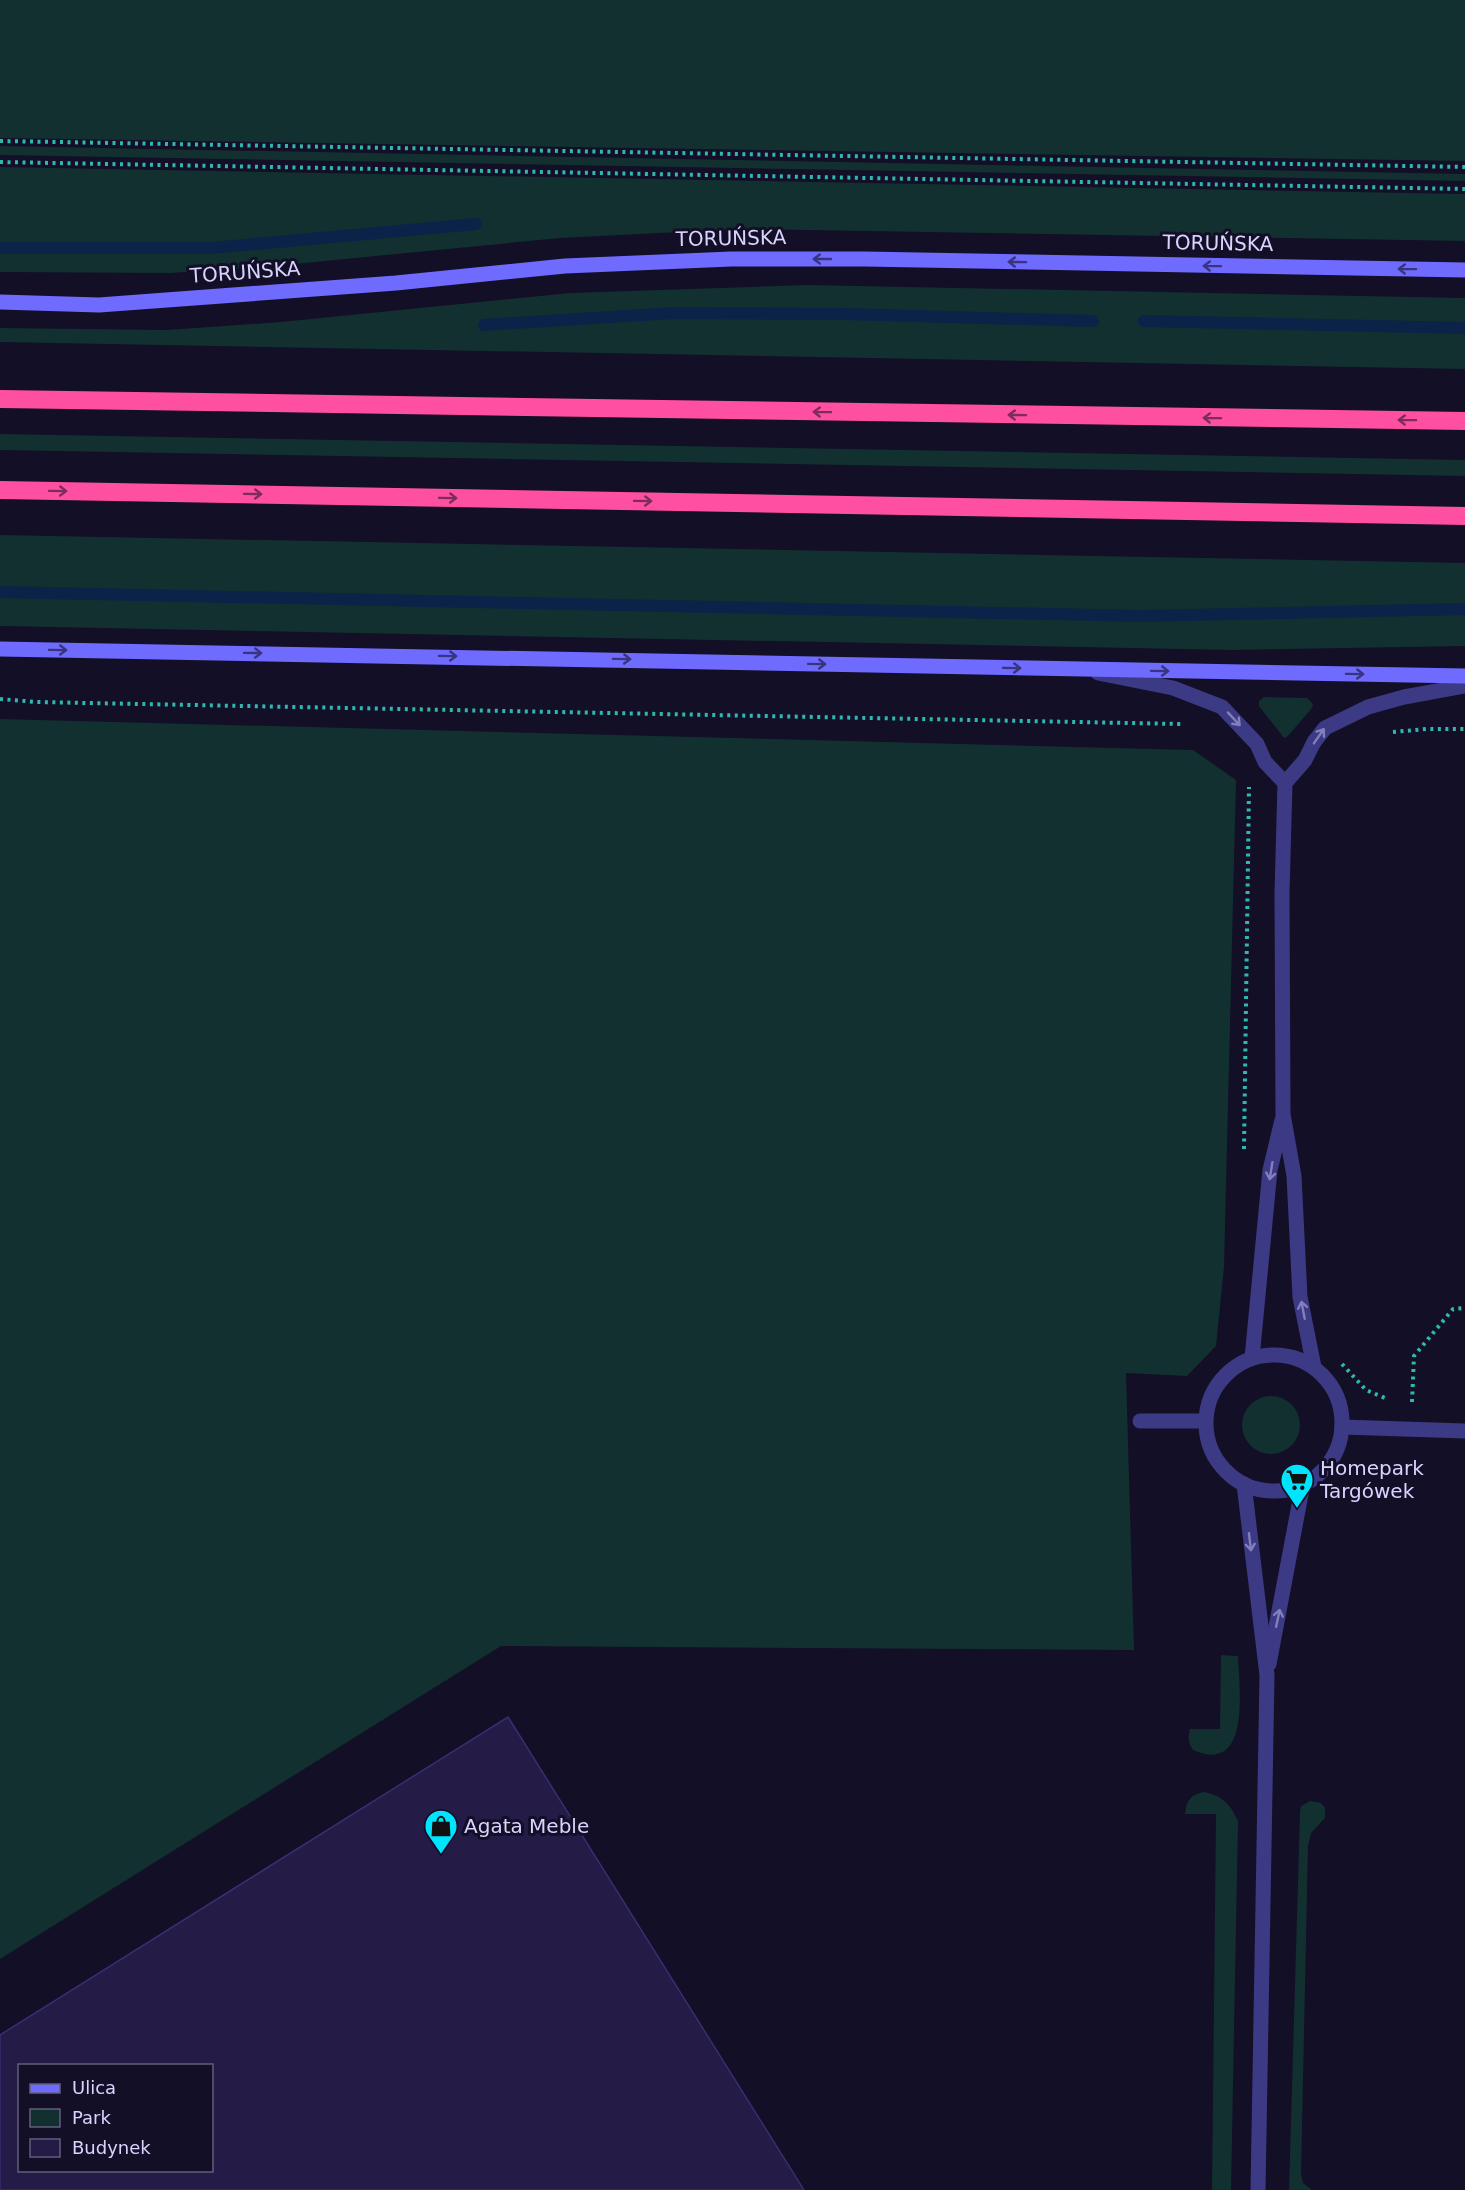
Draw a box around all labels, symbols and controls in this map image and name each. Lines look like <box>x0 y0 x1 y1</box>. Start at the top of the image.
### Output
street label: TORUŃSKA <box>674 225 787 251</box>
street label: TORUŃSKA <box>1161 230 1274 256</box>
one-way arrow <box>812 253 832 265</box>
street label: TORUŃSKA <box>188 256 301 288</box>
one-way arrow <box>1007 256 1027 268</box>
one-way arrow <box>1202 260 1222 271</box>
one-way arrow <box>1397 263 1417 275</box>
one-way arrow <box>812 406 832 418</box>
one-way arrow <box>1007 409 1027 421</box>
one-way arrow <box>1202 412 1222 423</box>
one-way arrow <box>1397 414 1417 426</box>
one-way arrow <box>48 485 68 497</box>
one-way arrow <box>243 488 263 500</box>
one-way arrow <box>438 492 458 503</box>
one-way arrow <box>633 495 653 507</box>
one-way arrow <box>48 644 68 656</box>
one-way arrow <box>243 647 263 659</box>
one-way arrow <box>438 650 458 662</box>
one-way arrow <box>611 654 631 665</box>
one-way arrow <box>806 658 826 670</box>
one-way arrow <box>1001 662 1021 674</box>
one-way arrow <box>1150 665 1170 677</box>
one-way arrow <box>1345 668 1365 680</box>
one-way arrow <box>1226 711 1240 726</box>
one-way arrow <box>1313 728 1325 745</box>
one-way arrow <box>1265 1161 1276 1181</box>
one-way arrow <box>1297 1300 1308 1320</box>
place label: Homepark Targówek <box>1319 1456 1424 1503</box>
supermarket icon: Homepark Targówek <box>1279 1462 1315 1509</box>
one-way arrow <box>1244 1532 1255 1552</box>
one-way arrow <box>1273 1609 1285 1628</box>
shop icon: Agata Meble <box>423 1808 459 1855</box>
place label: Agata Meble <box>464 1814 589 1838</box>
legend <box>18 2064 213 2172</box>
text: Ulica <box>72 2077 116 2098</box>
text: Park <box>72 2107 111 2128</box>
text: Budynek <box>72 2137 151 2158</box>

